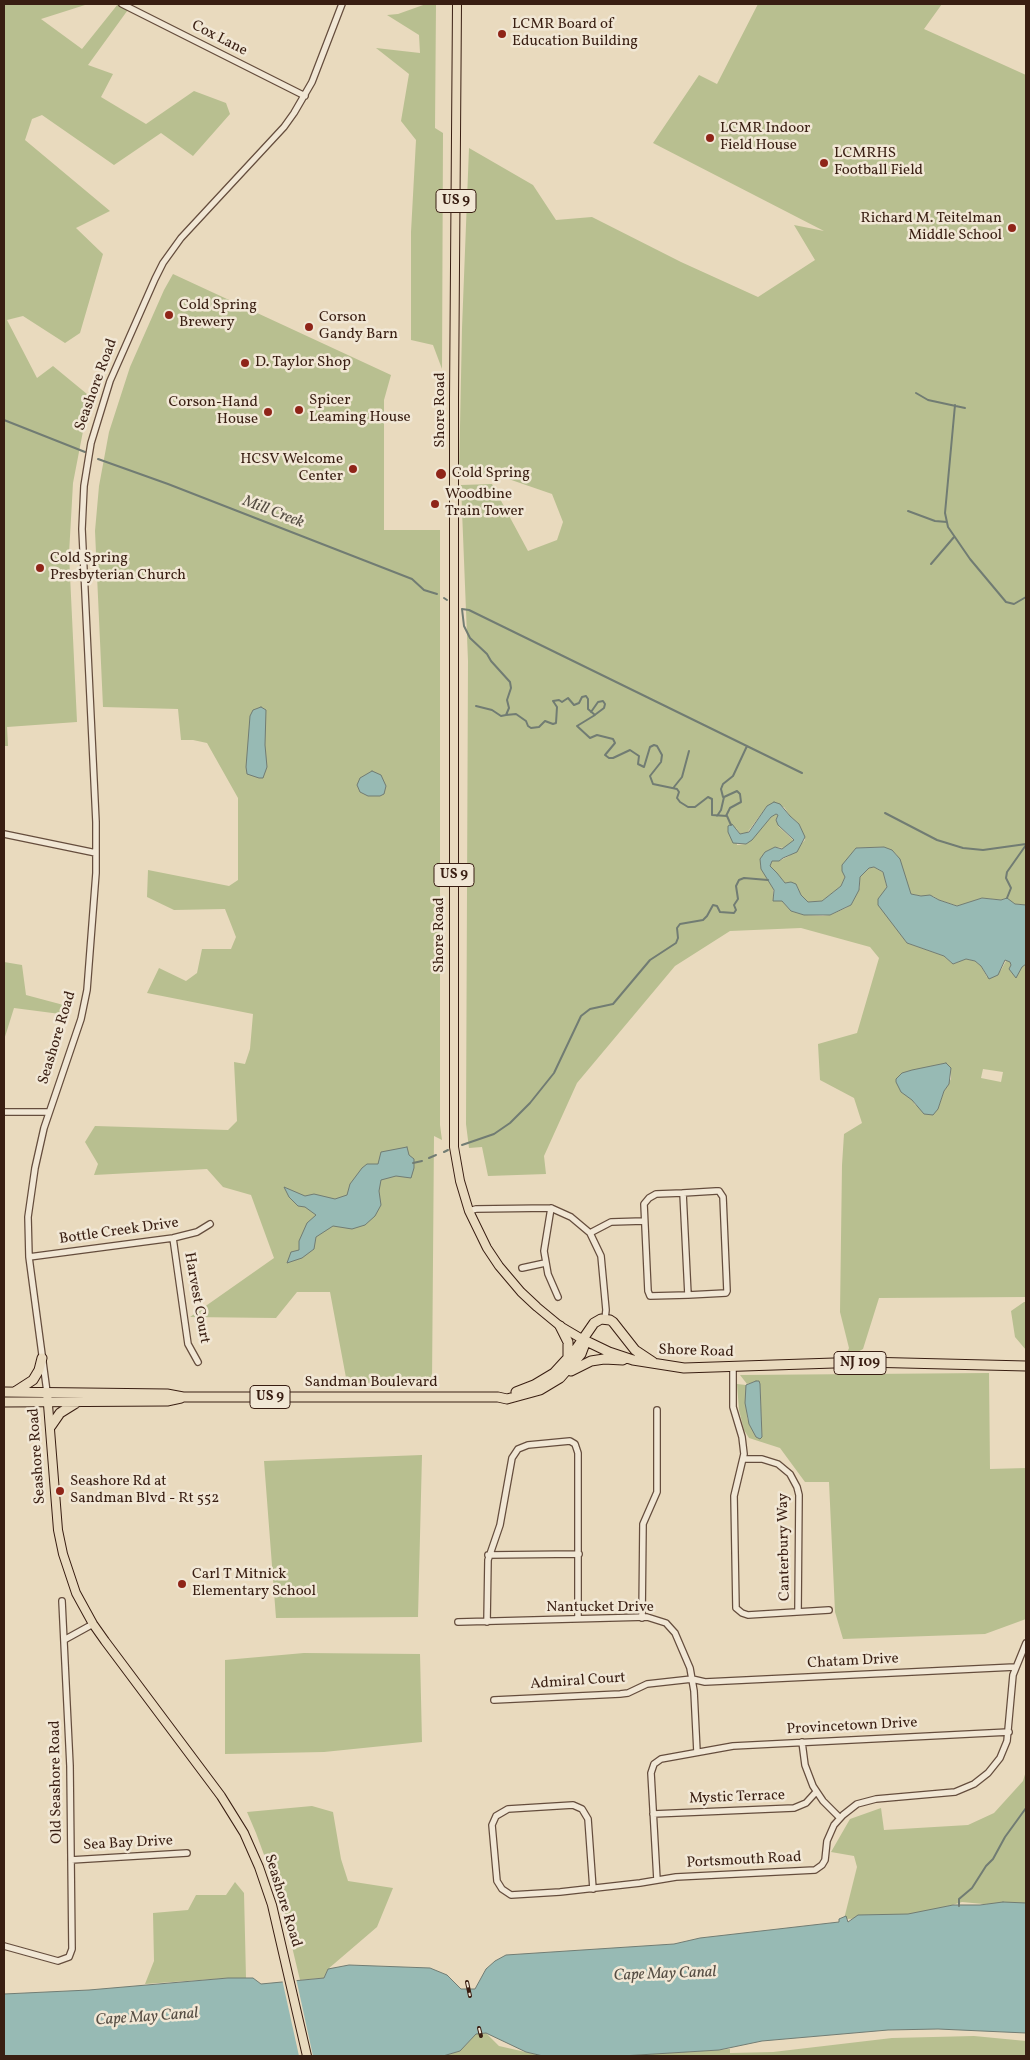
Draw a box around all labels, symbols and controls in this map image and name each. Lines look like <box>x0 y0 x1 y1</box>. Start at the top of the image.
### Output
place label: LCMR Board of Education Building <box>512 16 638 51</box>
street label: Cox Lane <box>188 17 250 61</box>
marker: LCMR Board of Education Building <box>496 28 508 40</box>
place label: LCMR Indoor Field House <box>720 120 810 155</box>
marker: LCMR Indoor Field House <box>704 132 716 144</box>
place label: LCMRHS Football Field <box>834 145 923 180</box>
marker: LCMRHS Football Field <box>818 157 830 169</box>
road number: US 9 <box>436 190 476 212</box>
place label: Richard M. Teitelman Middle School <box>860 210 1002 245</box>
marker: Richard M. Teitelman Middle School <box>1006 222 1018 234</box>
place label: Cold Spring Brewery <box>179 297 257 332</box>
marker: Cold Spring Brewery <box>163 309 175 321</box>
place label: Corson Gandy Barn <box>319 309 398 344</box>
marker: Corson Gandy Barn <box>303 321 315 333</box>
street label: Seashore Road <box>72 337 122 433</box>
place label: D. Taylor Shop <box>255 354 351 372</box>
marker: D. Taylor Shop <box>239 357 251 369</box>
street label: Shore Road <box>432 372 450 448</box>
place label: Spicer Leaming House <box>309 392 411 427</box>
place label: Corson-Hand House <box>169 394 258 429</box>
marker: Spicer Leaming House <box>293 404 305 416</box>
marker: Corson-Hand House <box>262 406 274 418</box>
place label: HCSV Welcome Center <box>240 451 343 486</box>
marker: HCSV Welcome Center <box>347 463 359 475</box>
place label: Cold Spring <box>452 465 530 483</box>
marker: Cold Spring <box>434 467 448 481</box>
place label: Woodbine Train Tower <box>445 486 524 521</box>
water label: Mill Creek <box>240 493 306 533</box>
marker: Woodbine Train Tower <box>429 498 441 510</box>
place label: Cold Spring Presbyterian Church <box>50 550 186 585</box>
marker: Cold Spring Presbyterian Church <box>34 562 46 574</box>
road number: US 9 <box>434 864 474 886</box>
street label: Shore Road <box>431 897 449 973</box>
street label: Seashore Road <box>35 989 81 1087</box>
street label: Bottle Creek Drive <box>58 1215 180 1249</box>
street label: Harvest Court <box>179 1251 213 1345</box>
street label: Shore Road <box>658 1342 734 1362</box>
road number: NJ 109 <box>834 1352 886 1375</box>
street label: Sandman Boulevard <box>304 1374 438 1392</box>
road number: US 9 <box>250 1385 290 1408</box>
street label: Seashore Road <box>26 1407 50 1505</box>
place label: Seashore Rd at Sandman Blvd - Rt 552 <box>70 1473 219 1508</box>
marker: Seashore Rd at Sandman Blvd - Rt 552 <box>54 1485 66 1497</box>
street label: Canterbury Way <box>775 1493 795 1601</box>
place label: Carl T Mitnick Elementary School <box>192 1566 316 1601</box>
marker: Carl T Mitnick Elementary School <box>176 1578 188 1590</box>
street label: Nantucket Drive <box>546 1599 654 1617</box>
street label: Chatam Drive <box>807 1651 899 1673</box>
street label: Admiral Court <box>530 1670 626 1694</box>
street label: Provincetown Drive <box>786 1715 918 1739</box>
street label: Old Seashore Road <box>47 1720 67 1844</box>
street label: Mystic Terrace <box>689 1787 785 1809</box>
street label: Sea Bay Drive <box>83 1833 173 1855</box>
street label: Portsmouth Road <box>686 1849 802 1873</box>
street label: Seashore Road <box>259 1852 305 1950</box>
water label: Cape May Canal <box>613 1964 717 1986</box>
water label: Cape May Canal <box>95 2005 199 2031</box>

